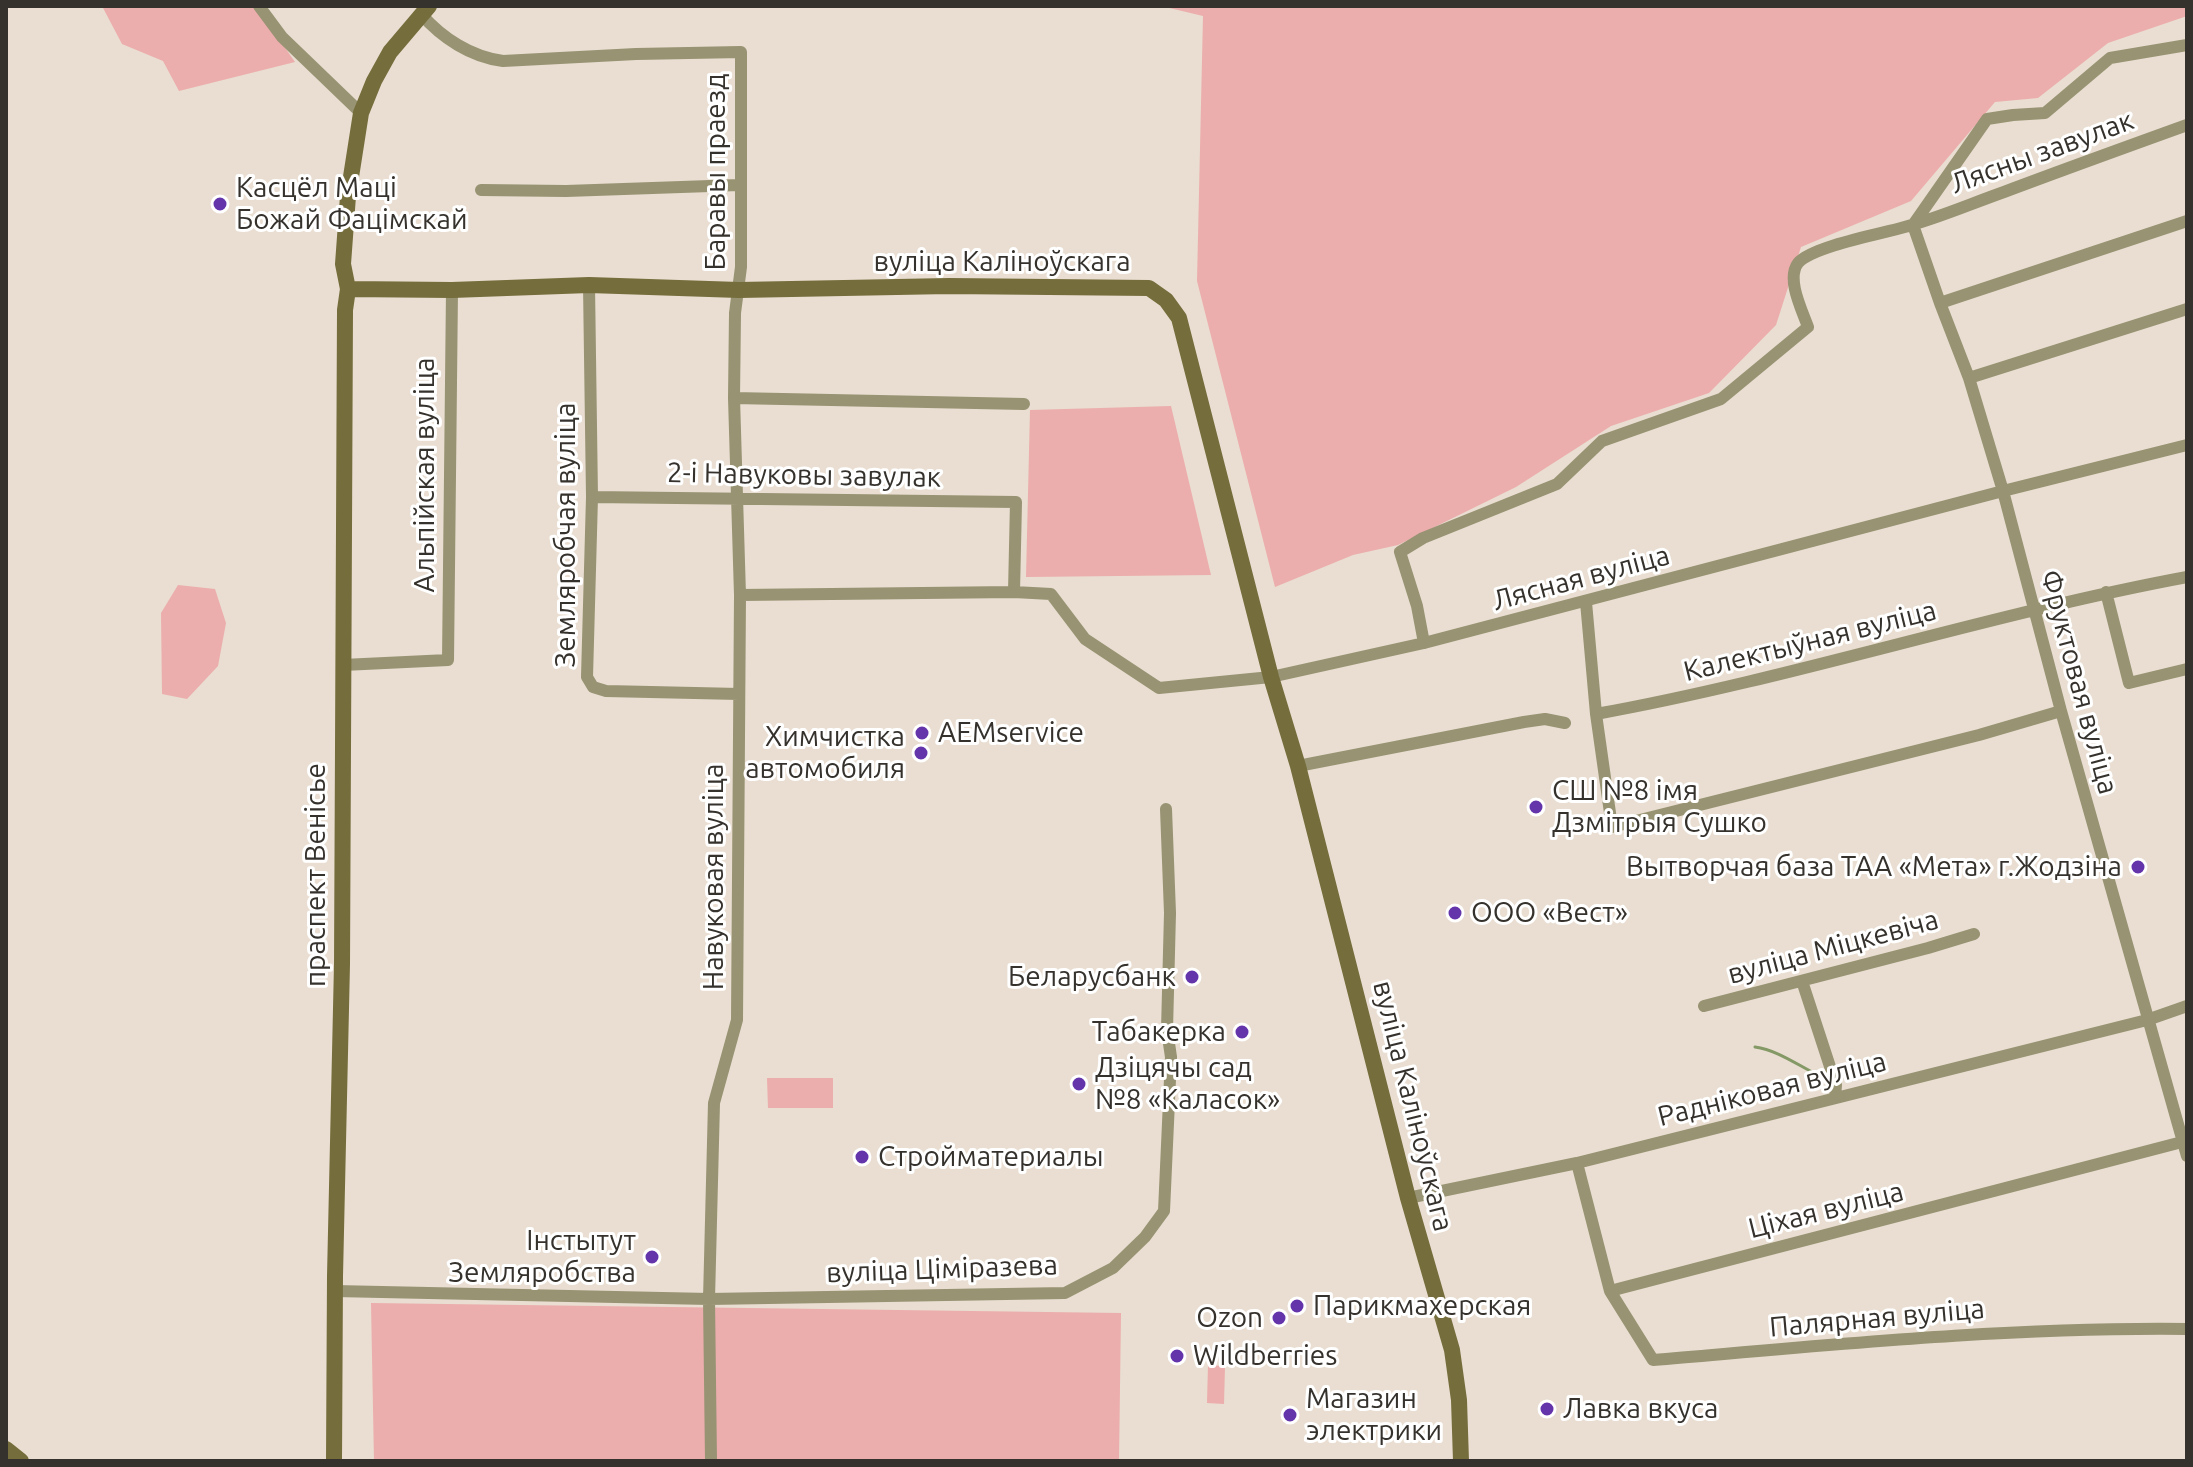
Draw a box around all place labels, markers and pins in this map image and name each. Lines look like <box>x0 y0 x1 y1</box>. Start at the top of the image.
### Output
place label: Касцёл Маці Божай Фацімскай <box>236 171 467 237</box>
marker: Касцёл Маці Божай Фацімскай <box>211 195 229 213</box>
place label: AEMservice <box>938 716 1084 750</box>
place label: Химчистка автомобиля <box>745 720 905 786</box>
marker: AEMservice <box>913 724 931 742</box>
marker: Химчистка автомобиля <box>912 744 930 762</box>
place label: СШ №8 імя Дзмітрыя Сушко <box>1552 774 1767 840</box>
marker: СШ №8 імя Дзмітрыя Сушко <box>1527 798 1545 816</box>
place label: Вытворчая база ТАА «Мета» г.Жодзіна <box>1626 850 2122 884</box>
marker: Вытворчая база ТАА «Мета» г.Жодзіна <box>2129 858 2147 876</box>
place label: ООО «Вест» <box>1471 896 1628 930</box>
marker: ООО «Вест» <box>1446 904 1464 922</box>
place label: Беларусбанк <box>1008 960 1176 994</box>
marker: Беларусбанк <box>1183 968 1201 986</box>
place label: Табакерка <box>1092 1015 1226 1049</box>
marker: Табакерка <box>1233 1023 1251 1041</box>
place label: Дзіцячы сад №8 «Каласок» <box>1095 1051 1280 1117</box>
marker: Дзіцячы сад №8 «Каласок» <box>1070 1075 1088 1093</box>
place label: Стройматериалы <box>878 1140 1104 1174</box>
marker: Стройматериалы <box>853 1148 871 1166</box>
place label: Інстытут Земляробства <box>448 1224 636 1290</box>
marker: Інстытут Земляробства <box>643 1248 661 1266</box>
place label: Парикмахерская <box>1313 1289 1531 1323</box>
marker: Парикмахерская <box>1288 1297 1306 1315</box>
place label: Ozon <box>1196 1301 1263 1335</box>
marker: Ozon <box>1270 1309 1288 1327</box>
place label: Wildberries <box>1193 1339 1337 1373</box>
marker: Wildberries <box>1168 1347 1186 1365</box>
place label: Магазин электрики <box>1306 1382 1442 1448</box>
place label: Лавка вкуса <box>1563 1392 1718 1426</box>
marker: Лавка вкуса <box>1538 1400 1556 1418</box>
marker: Магазин электрики <box>1281 1406 1299 1424</box>

